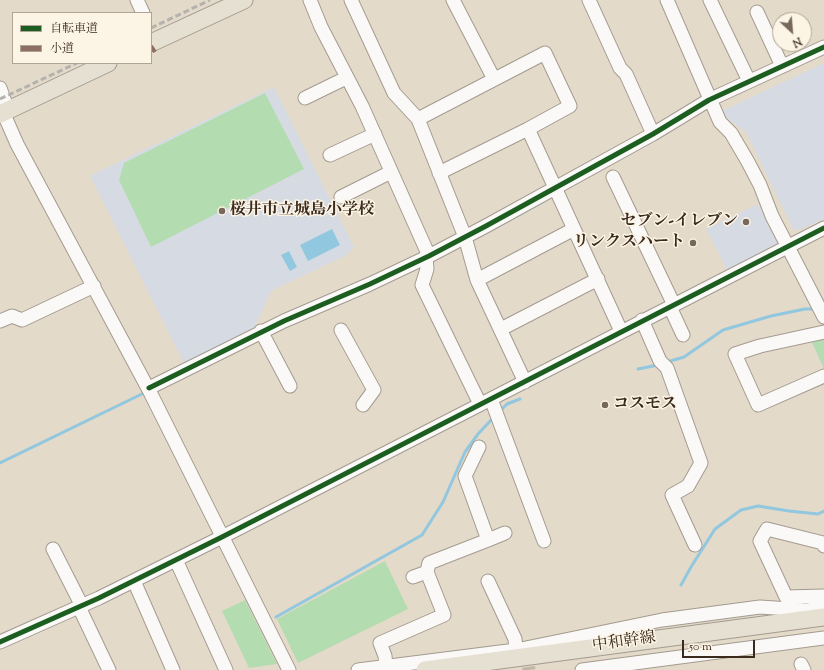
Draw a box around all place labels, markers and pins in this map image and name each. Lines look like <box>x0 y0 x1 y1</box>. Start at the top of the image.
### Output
place label: 桜井市立城島小学校 <box>230 201 374 221</box>
marker: 桜井市立城島小学校 <box>217 206 227 216</box>
place label: セブン-イレブン <box>621 212 738 232</box>
marker: セブン-イレブン <box>741 217 751 227</box>
place label: リンクスハート <box>573 233 685 253</box>
marker: リンクスハート <box>688 238 698 248</box>
place label: コスモス <box>613 395 677 415</box>
marker: コスモス <box>600 400 610 410</box>

